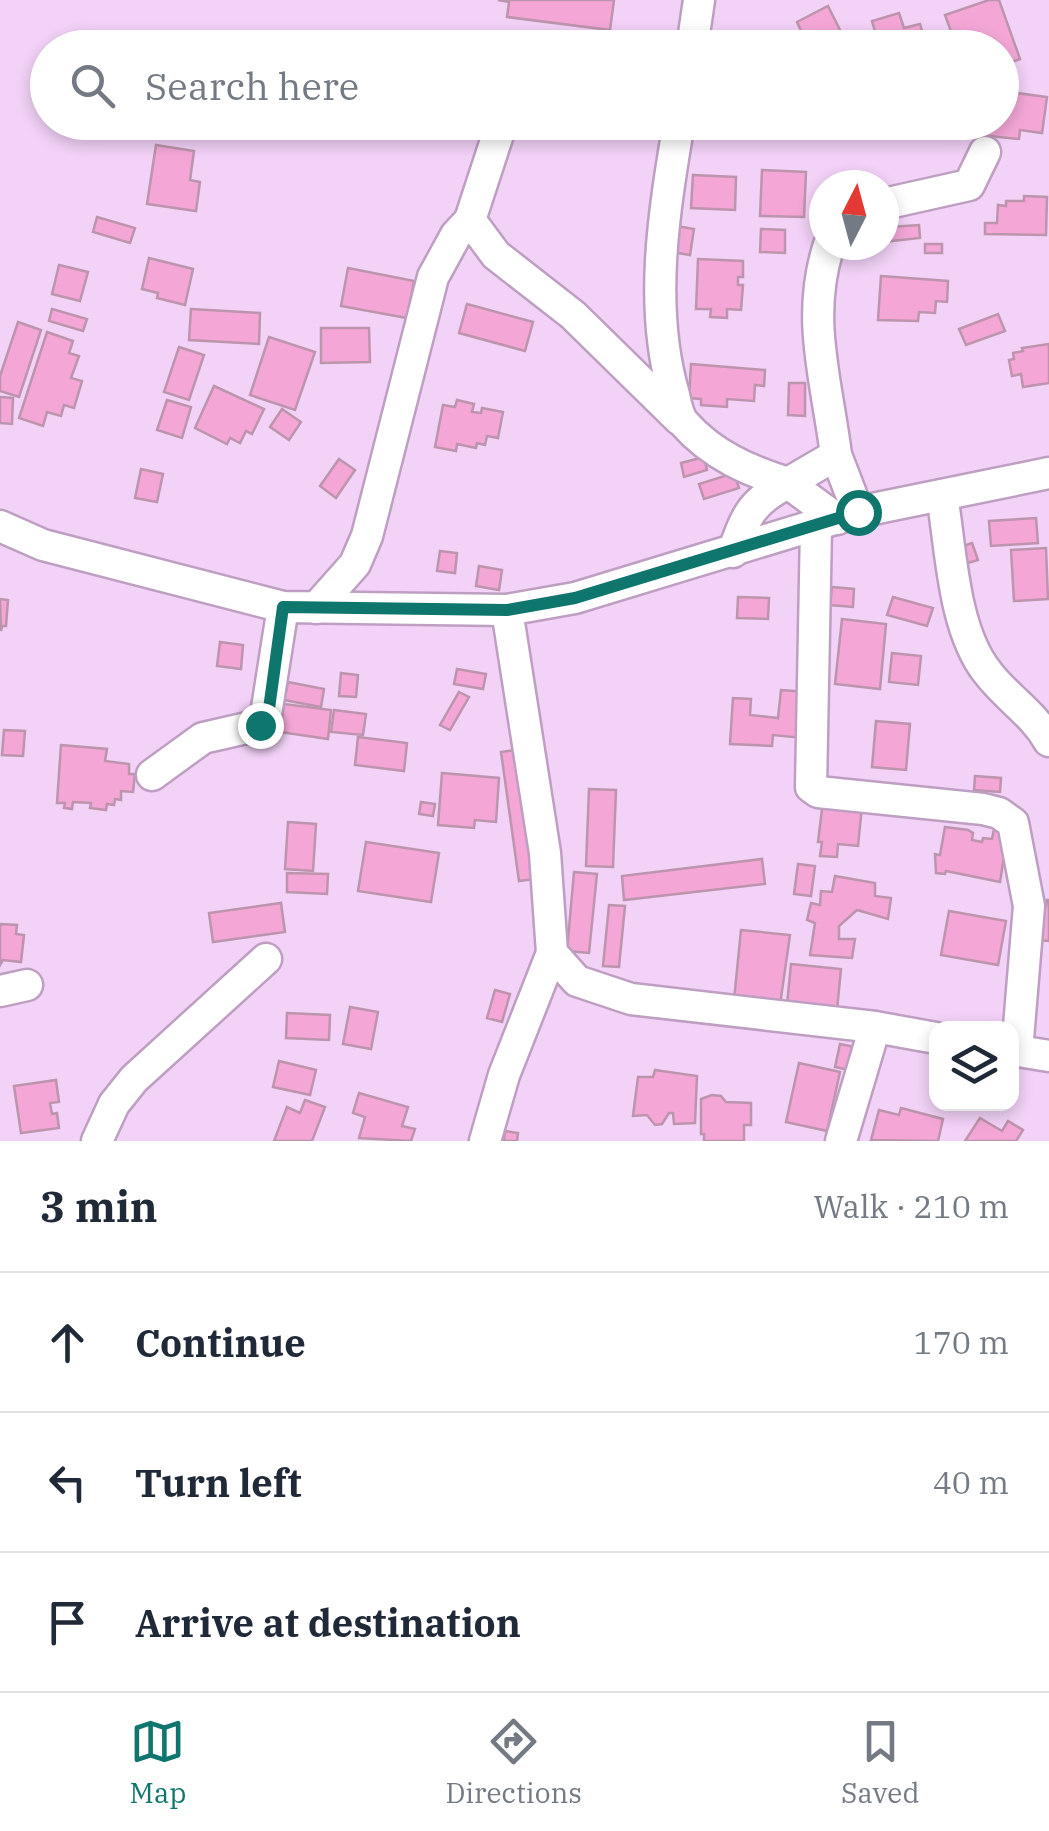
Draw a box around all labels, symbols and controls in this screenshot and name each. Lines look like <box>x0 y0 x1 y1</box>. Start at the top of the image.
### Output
search box <box>30 30 1019 140</box>
icon: search <box>65 58 120 113</box>
text: Search here <box>145 61 359 110</box>
north arrow <box>809 170 899 260</box>
route start <box>836 490 882 536</box>
route end <box>238 703 284 749</box>
map controls <box>929 1021 1019 1111</box>
button: layers <box>929 1021 1019 1111</box>
text: 3 min <box>40 1179 158 1234</box>
text: Walk · 210 m <box>813 1185 1009 1227</box>
icon: ahead <box>40 1315 95 1370</box>
text: Continue <box>135 1318 306 1367</box>
text: 170 m <box>913 1321 1009 1363</box>
icon: left <box>40 1455 95 1510</box>
text: Turn left <box>135 1458 302 1507</box>
text: 40 m <box>933 1461 1009 1503</box>
icon: arrive <box>40 1595 95 1650</box>
text: Arrive at destination <box>135 1598 521 1647</box>
tab: Map <box>130 1714 186 1811</box>
tab: Directions <box>445 1714 582 1811</box>
tab: Saved <box>841 1714 919 1811</box>

